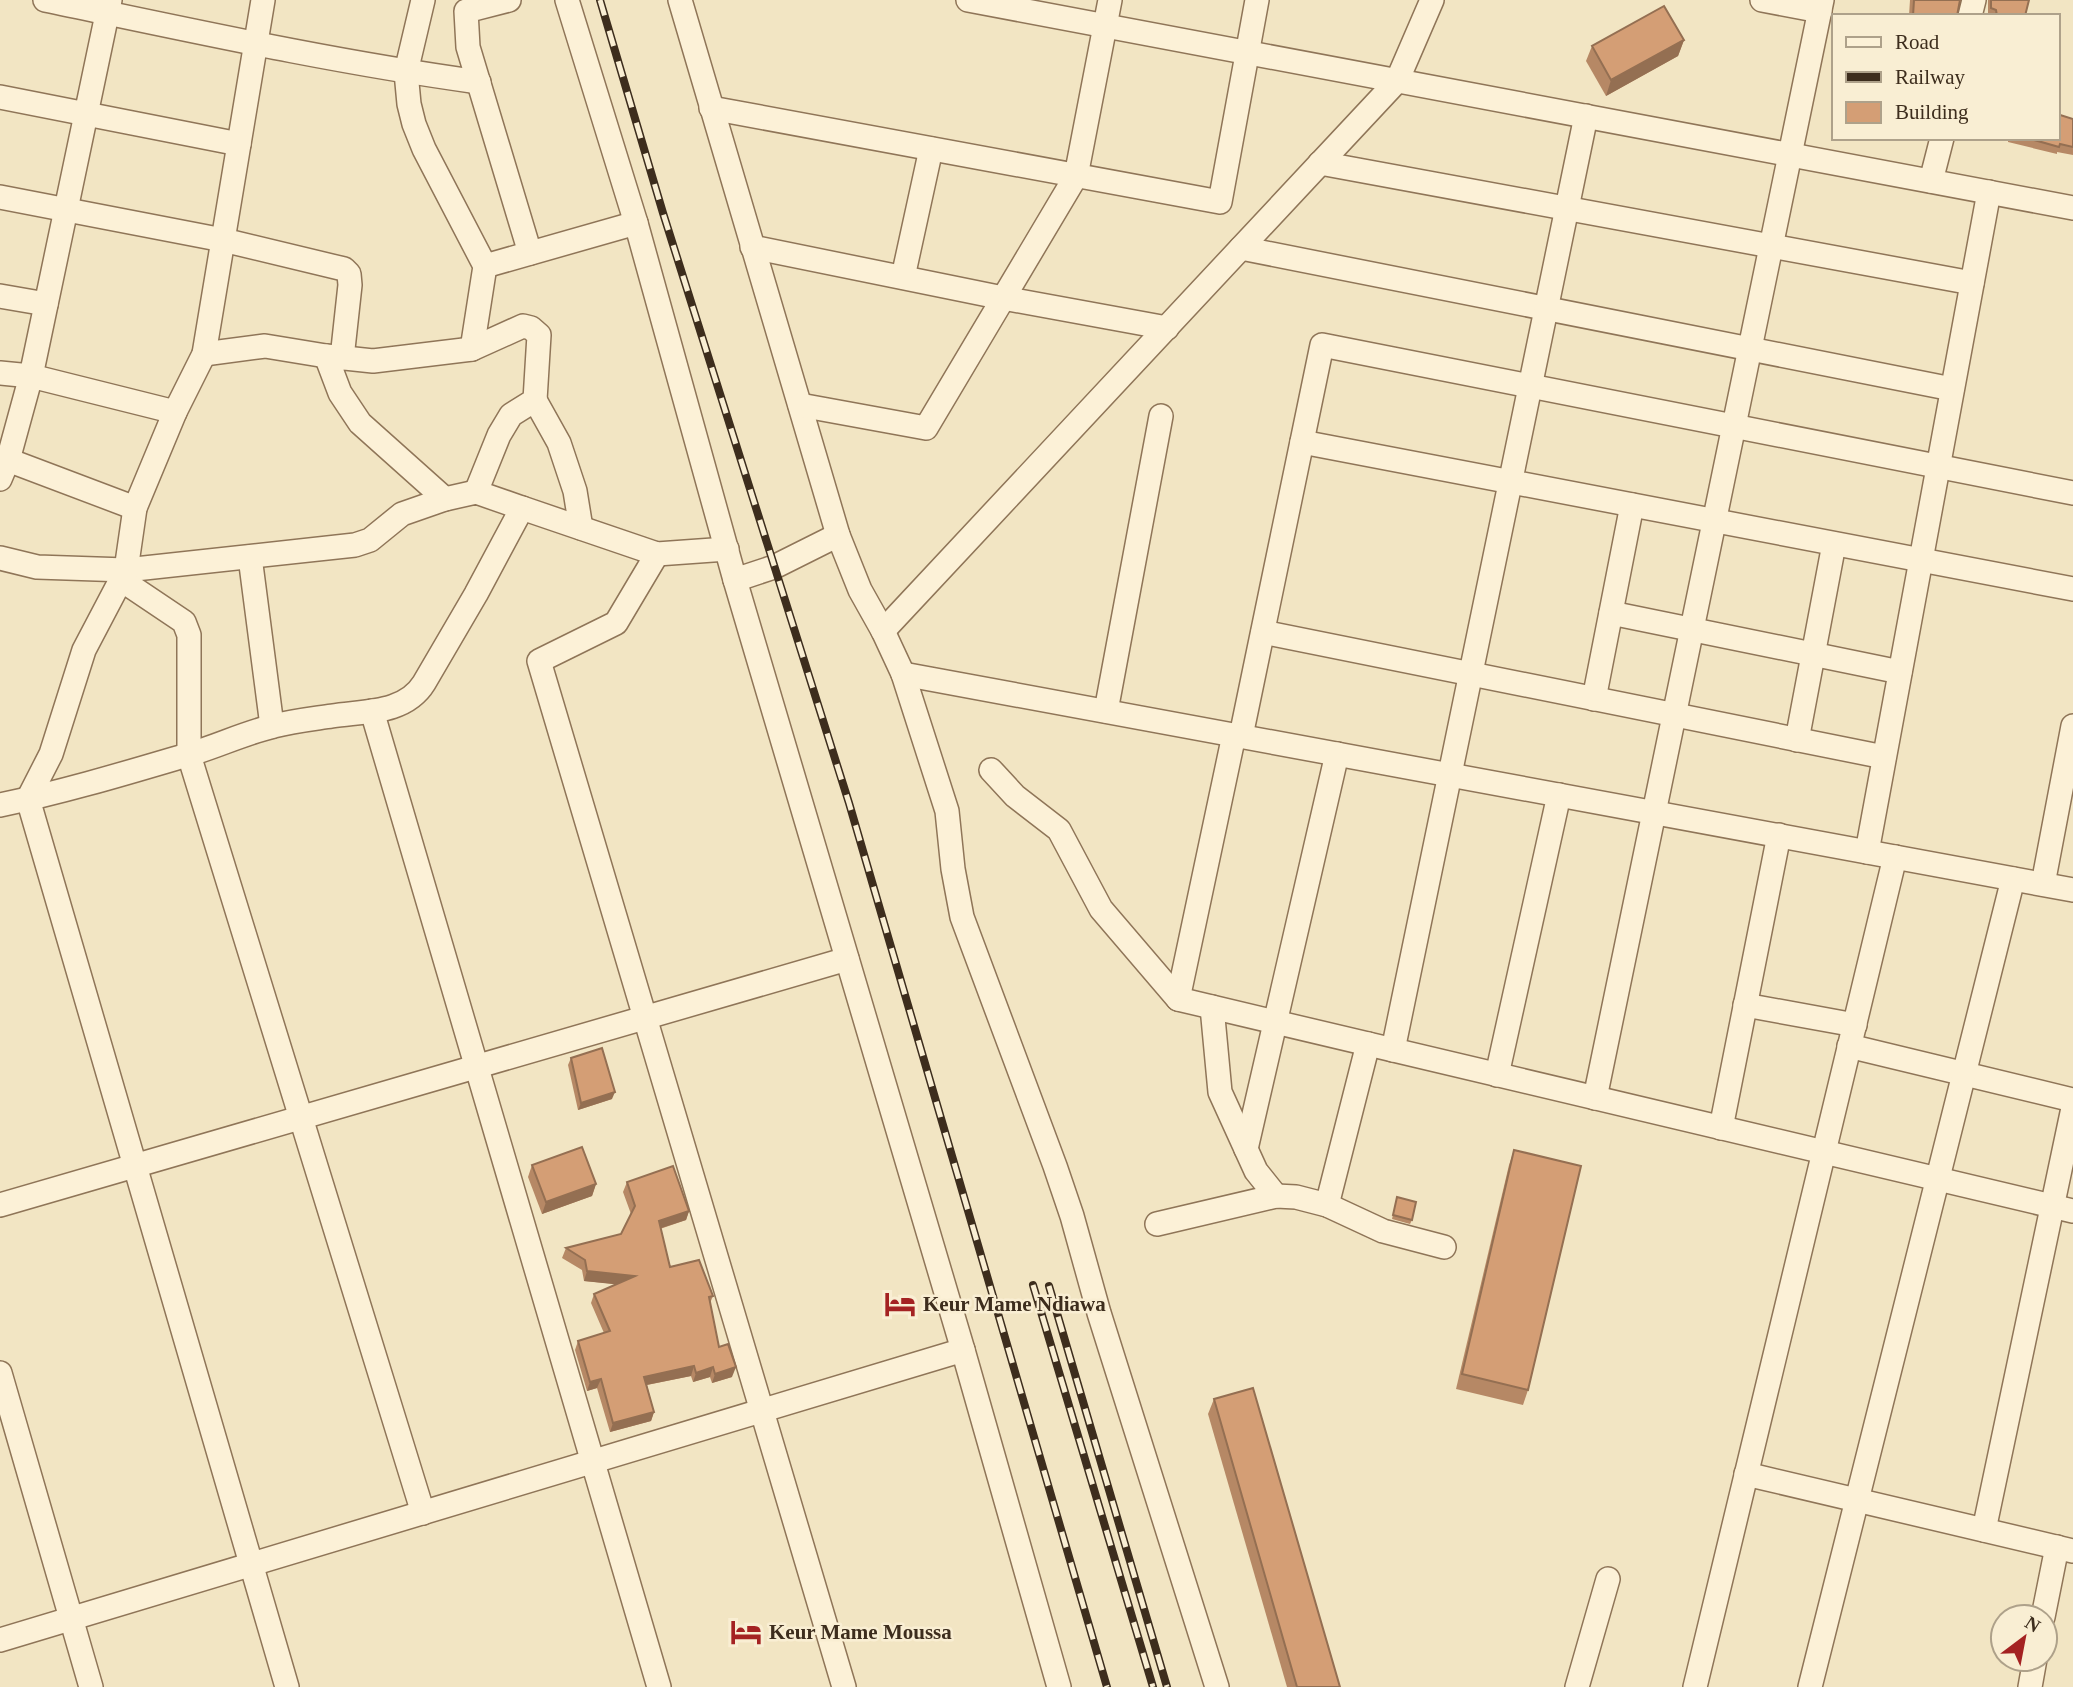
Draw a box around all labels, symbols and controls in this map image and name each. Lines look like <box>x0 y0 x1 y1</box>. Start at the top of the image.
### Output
legend <box>1832 14 2059 140</box>
text: Road <box>1895 30 1940 54</box>
text: Railway <box>1895 65 1965 89</box>
text: Building <box>1895 100 1969 124</box>
hotel icon: Keur Mame Ndiawa <box>883 1287 917 1321</box>
place label: Keur Mame Ndiawa <box>923 1292 1106 1316</box>
north arrow <box>1989 1603 2059 1673</box>
text: N <box>2021 1611 2044 1637</box>
hotel icon: Keur Mame Moussa <box>729 1615 763 1649</box>
place label: Keur Mame Moussa <box>769 1620 952 1644</box>

